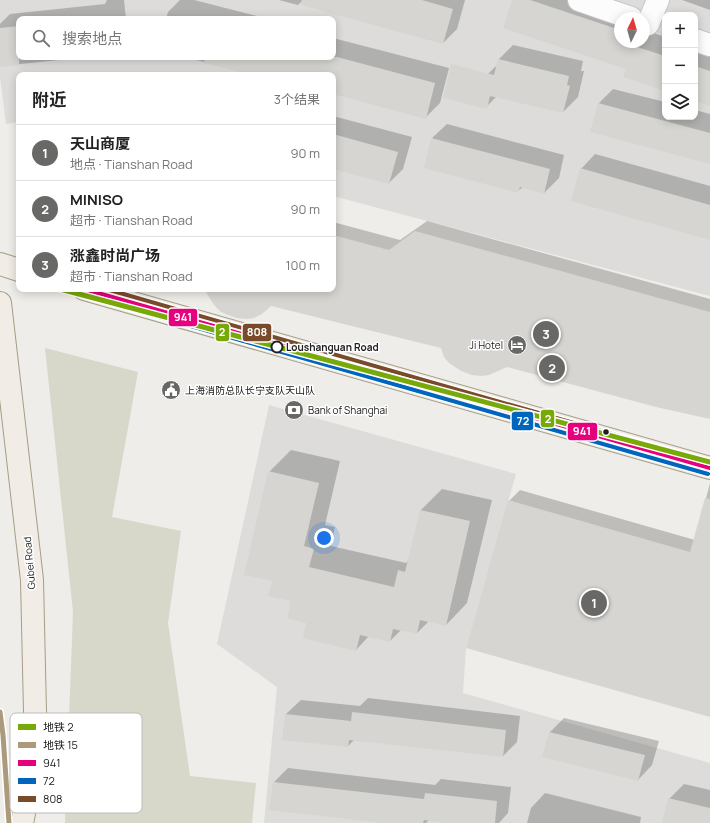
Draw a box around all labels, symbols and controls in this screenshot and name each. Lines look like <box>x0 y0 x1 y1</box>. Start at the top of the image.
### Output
north arrow <box>614 12 650 48</box>
map controls <box>662 12 698 120</box>
button: + <box>662 12 698 48</box>
search box <box>16 16 336 60</box>
icon: search <box>30 27 52 49</box>
text: 搜索地点 <box>62 28 122 49</box>
button: − <box>662 48 698 84</box>
button: layers <box>662 84 698 120</box>
text: 附近 <box>32 88 66 111</box>
text: 3个结果 <box>274 90 320 108</box>
text: 天山商厦 <box>70 133 130 154</box>
text: 1 <box>42 144 48 162</box>
text: 90 m <box>290 144 320 162</box>
text: 地点 · Tianshan Road <box>70 155 193 173</box>
text: MINISO <box>70 189 123 210</box>
text: 2 <box>41 200 49 218</box>
text: 90 m <box>290 200 320 218</box>
text: 超市 · Tianshan Road <box>70 211 193 229</box>
text: 涨鑫时尚广场 <box>70 245 160 266</box>
text: 3 <box>41 256 49 274</box>
text: 100 m <box>285 256 320 274</box>
text: 超市 · Tianshan Road <box>70 267 193 285</box>
line badge: 941 <box>168 308 198 327</box>
text: 941 <box>174 309 192 324</box>
pin: 3 <box>533 319 559 349</box>
line badge: 2 <box>215 323 230 342</box>
line badge: 808 <box>242 323 272 342</box>
text: 2 <box>219 324 225 339</box>
text: 808 <box>247 324 268 339</box>
hotel icon: Ji Hotel <box>506 334 528 356</box>
place label: Ji Hotel <box>469 338 503 352</box>
marker: Loushanguan Road <box>270 340 284 354</box>
place label: Loushanguan Road <box>286 340 379 354</box>
pin: 2 <box>539 353 565 383</box>
public building icon: 上海消防总队长宁支队天山队 <box>160 379 182 401</box>
place label: 上海消防总队长宁支队天山队 <box>185 383 315 397</box>
bank icon: Bank of Shanghai <box>283 399 305 421</box>
place label: Bank of Shanghai <box>308 403 387 417</box>
line badge: 2 <box>540 409 555 428</box>
line badge: 72 <box>511 411 534 431</box>
text: 2 <box>545 411 551 426</box>
text: 72 <box>517 413 529 428</box>
line badge: 941 <box>567 422 598 441</box>
text: 941 <box>573 423 591 438</box>
unlabelled marker <box>601 427 611 437</box>
your location <box>314 528 334 548</box>
street label: Gubei Road <box>20 536 38 590</box>
pin: 1 <box>581 588 607 618</box>
legend <box>10 713 142 813</box>
text: 地铁 2 <box>43 719 73 734</box>
text: 地铁 15 <box>43 737 78 752</box>
text: 941 <box>43 755 61 770</box>
text: 72 <box>43 773 55 788</box>
text: 808 <box>43 791 62 806</box>

